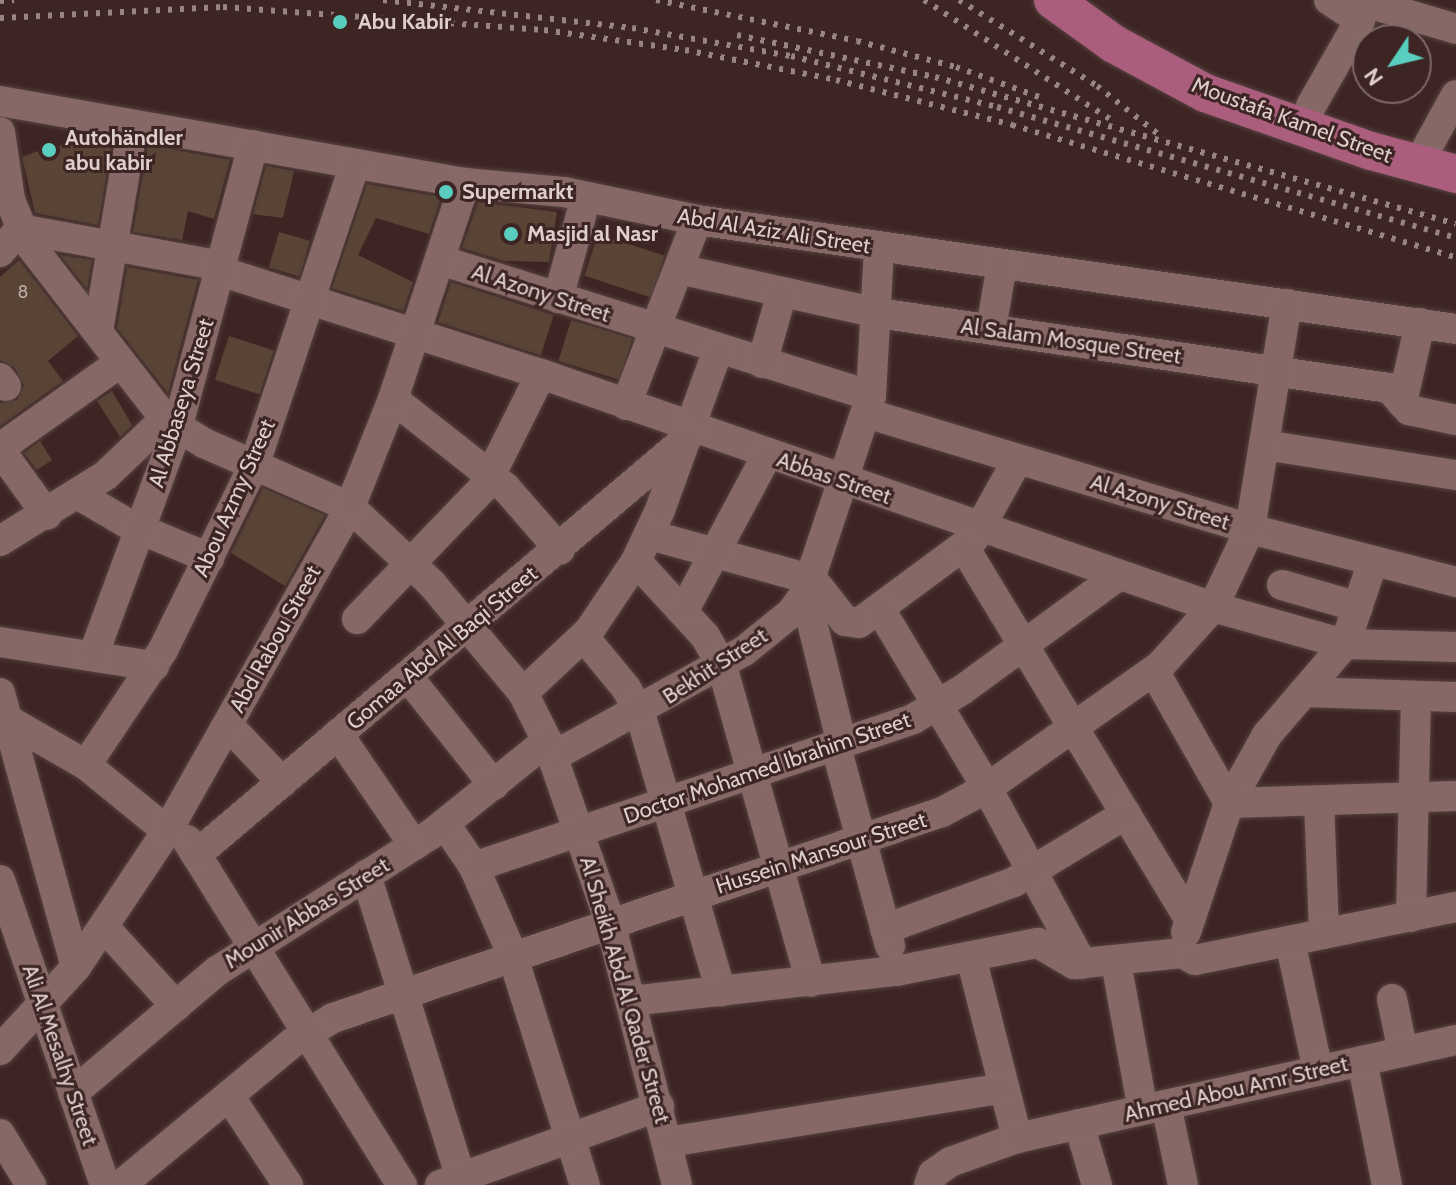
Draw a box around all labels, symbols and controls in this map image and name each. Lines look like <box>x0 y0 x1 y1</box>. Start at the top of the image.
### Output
place label: Abu Kabir <box>358 9 451 35</box>
marker: Abu Kabir <box>329 11 351 33</box>
north arrow <box>1352 24 1432 104</box>
text: N <box>1358 63 1389 91</box>
street label: Moustafa Kamel Street <box>1188 71 1396 169</box>
place label: Autohändler abu kabir <box>65 124 183 176</box>
marker: Autohändler abu kabir <box>40 141 58 159</box>
place label: Supermarkt <box>462 179 574 205</box>
marker: Supermarkt <box>437 183 455 201</box>
street label: Abd Al Aziz Ali Street <box>676 203 872 259</box>
place label: Masjid al Nasr <box>527 221 658 247</box>
marker: Masjid al Nasr <box>502 225 520 243</box>
street label: Al Azony Street <box>468 258 614 328</box>
house number: 8 <box>18 281 28 303</box>
street label: Al Salam Mosque Street <box>959 312 1183 370</box>
street label: Al Abbaseya Street <box>143 315 219 491</box>
street label: Abou Azmy Street <box>187 415 281 581</box>
street label: Abbas Street <box>773 446 895 510</box>
street label: Al Azony Street <box>1087 468 1233 536</box>
street label: Abd Rabou Street <box>224 561 326 717</box>
street label: Gomaa Abd Al Baqi Street <box>341 561 543 735</box>
street label: Bekhit Street <box>658 622 772 710</box>
street label: Doctor Mohamed Ibrahim Street <box>620 706 914 830</box>
street label: Hussein Mansour Street <box>712 806 930 900</box>
street label: Mounir Abbas Street <box>220 852 394 974</box>
street label: Al Sheikh Abd Al Qader Street <box>574 853 676 1127</box>
street label: Ali Al Mesalhy Street <box>17 961 103 1149</box>
street label: Ahmed Abou Amr Street <box>1122 1050 1350 1128</box>

